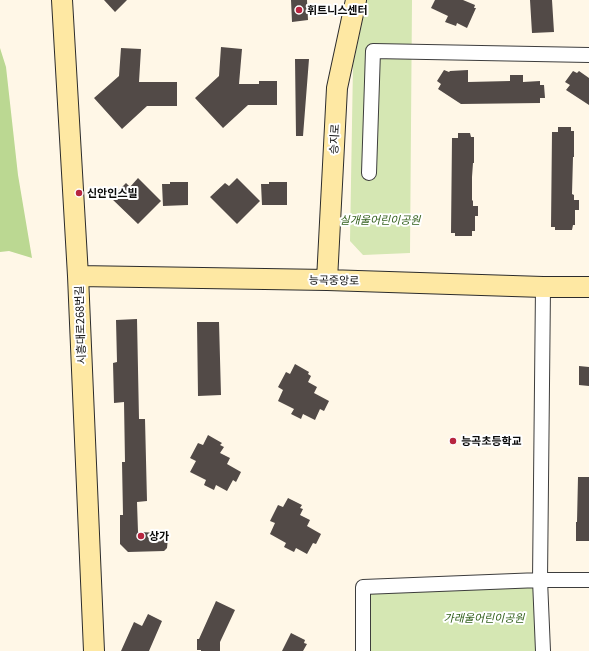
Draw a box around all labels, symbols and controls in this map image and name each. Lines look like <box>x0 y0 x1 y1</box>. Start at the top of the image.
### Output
place label: 휘트니스센터 <box>307 3 368 17</box>
marker: 휘트니스센터 <box>294 5 304 15</box>
street label: 승지로 <box>327 123 341 155</box>
place label: 신안인스빌 <box>87 186 138 200</box>
marker: 신안인스빌 <box>74 188 84 198</box>
park label: 실개울어린이공원 <box>340 213 420 227</box>
street label: 능곡중앙로 <box>309 273 359 287</box>
street label: 시흥대로268번길 <box>72 285 88 365</box>
place label: 능곡초등학교 <box>461 434 522 448</box>
marker: 능곡초등학교 <box>448 436 458 446</box>
place label: 상가 <box>149 529 169 543</box>
marker: 상가 <box>136 531 146 541</box>
park label: 가래울어린이공원 <box>444 611 524 625</box>

